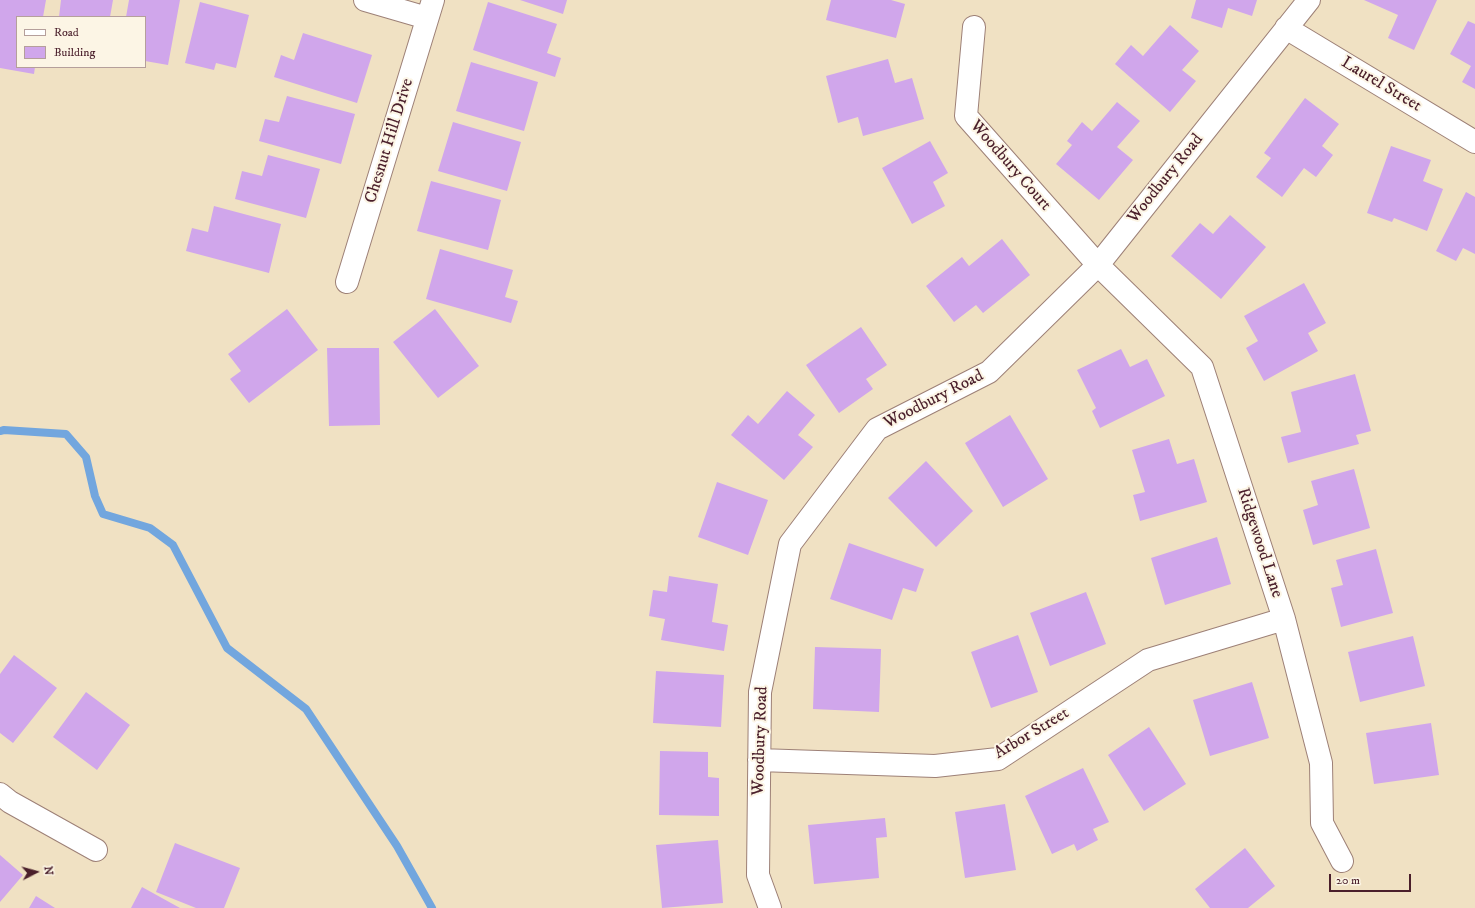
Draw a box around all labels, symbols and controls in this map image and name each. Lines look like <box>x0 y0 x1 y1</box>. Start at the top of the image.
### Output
legend <box>16 16 146 68</box>
text: Road <box>54 25 79 40</box>
text: Building <box>54 45 95 60</box>
street label: Laurel Street <box>1337 53 1425 117</box>
street label: Chesnut Hill Drive <box>361 76 419 206</box>
street label: Woodbury Court <box>965 116 1055 216</box>
street label: Woodbury Road <box>1124 130 1208 228</box>
street label: Woodbury Road <box>881 366 987 434</box>
street label: Ridgewood Lane <box>1232 485 1286 601</box>
street label: Woodbury Road <box>749 686 773 796</box>
street label: Arbor Street <box>991 704 1073 764</box>
north arrow <box>16 852 56 892</box>
text: N <box>41 866 55 876</box>
scale bar <box>1331 866 1413 892</box>
text: 20 m <box>1336 873 1360 888</box>

